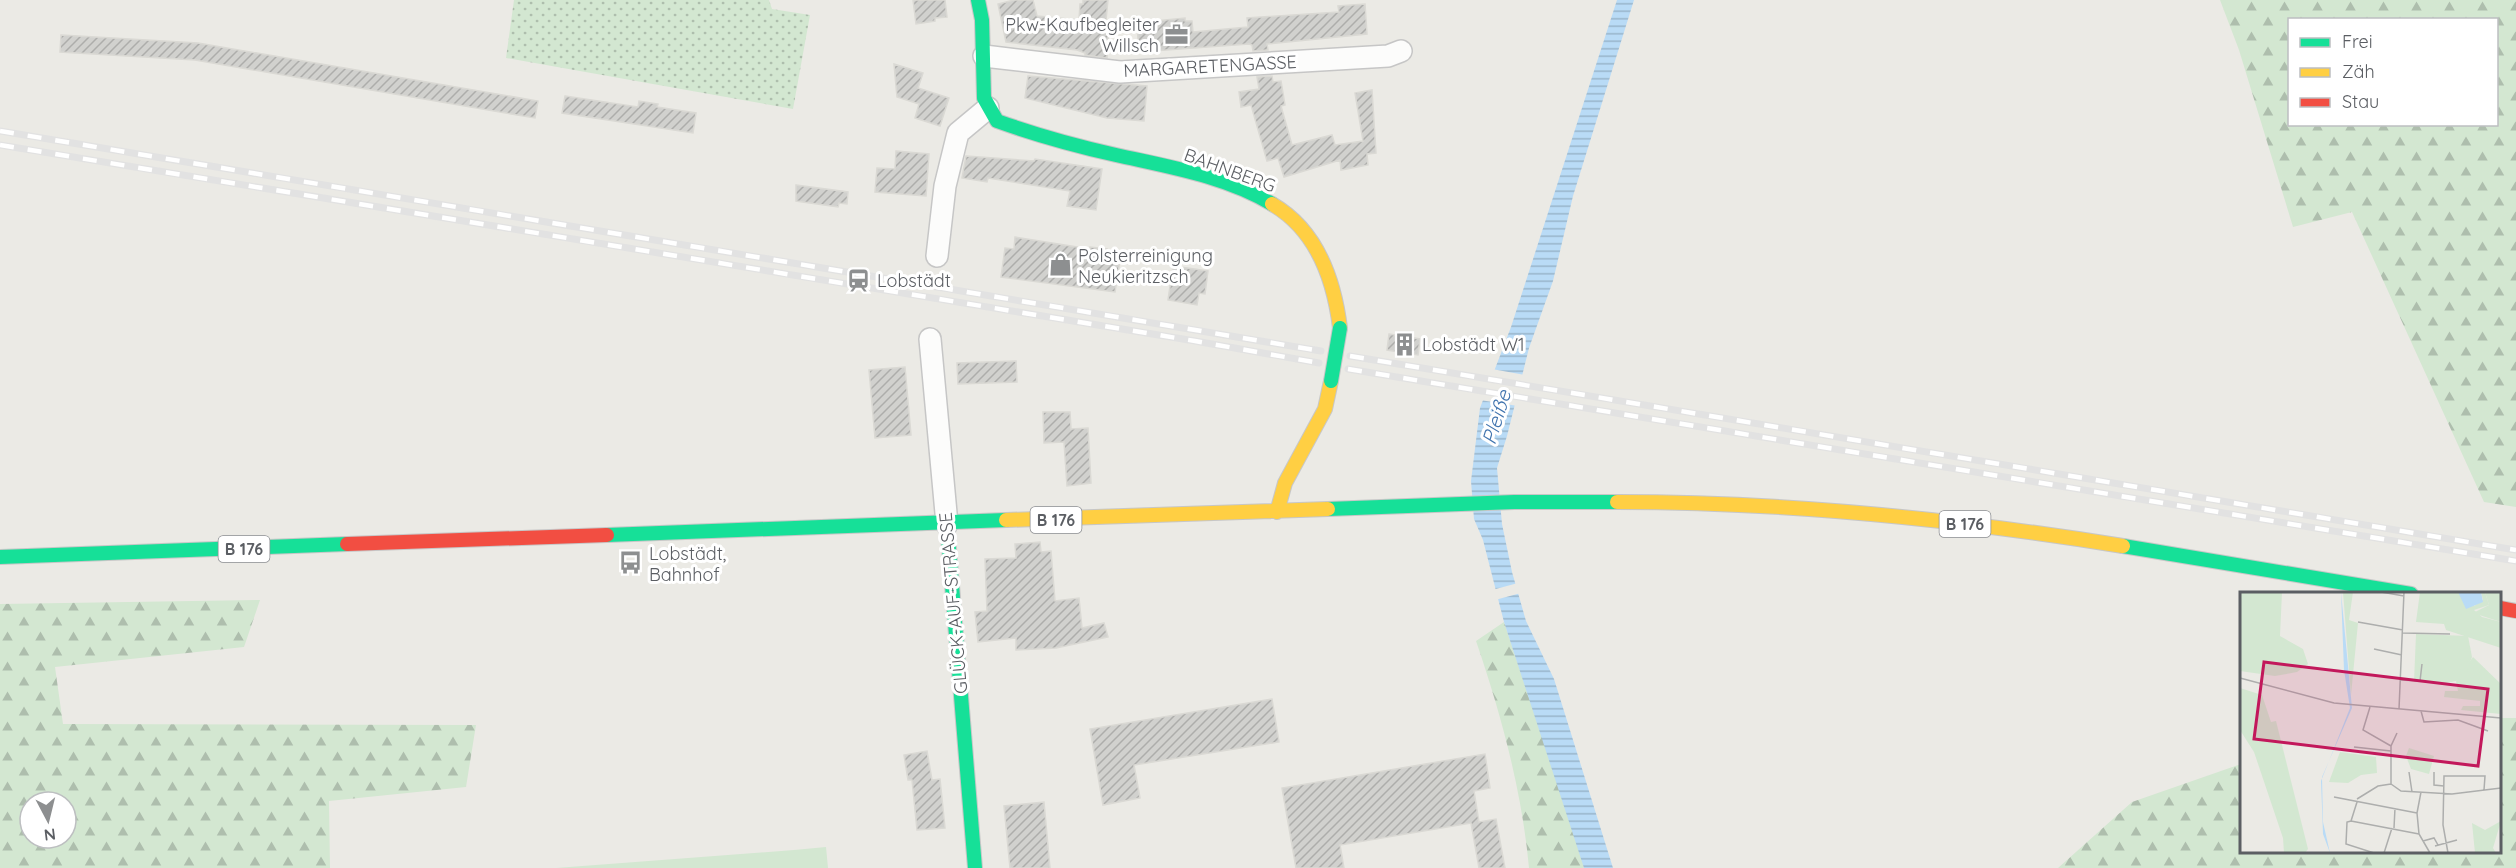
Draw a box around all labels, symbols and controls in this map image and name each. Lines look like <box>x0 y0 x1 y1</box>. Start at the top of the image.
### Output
place label: Pkw-Kaufbegleiter Willsch <box>1005 13 1159 57</box>
legend <box>2288 18 2498 126</box>
office icon: Pkw-Kaufbegleiter Willsch <box>1164 21 1190 47</box>
text: Frei <box>2342 30 2373 53</box>
street label: MARGARETENGASSE <box>1123 50 1297 82</box>
text: Zäh <box>2342 60 2375 83</box>
text: Stau <box>2342 90 2379 113</box>
street label: BAHNBERG <box>1181 143 1279 197</box>
place label: Polsterreinigung Neukieritzsch <box>1078 244 1213 288</box>
shop icon: Polsterreinigung Neukieritzsch <box>1047 252 1073 278</box>
station icon: Lobstädt <box>846 267 872 293</box>
place label: Lobstädt <box>877 269 951 292</box>
building icon: Lobstädt W1 <box>1391 331 1417 357</box>
place label: Lobstädt W1 <box>1422 333 1525 356</box>
water label: Pleiße <box>1476 386 1516 447</box>
road number: B 176 <box>1030 507 1082 533</box>
street label: GLÜCK-AUF-STRASSE <box>934 511 972 695</box>
road number: B 176 <box>1940 511 1990 537</box>
road number: B 176 <box>218 536 270 562</box>
place label: Lobstädt, Bahnhof <box>649 542 726 586</box>
bus stop icon: Lobstädt, Bahnhof <box>618 550 644 576</box>
inset map <box>2240 592 2501 853</box>
north arrow <box>18 790 78 850</box>
text: N <box>43 824 57 846</box>

